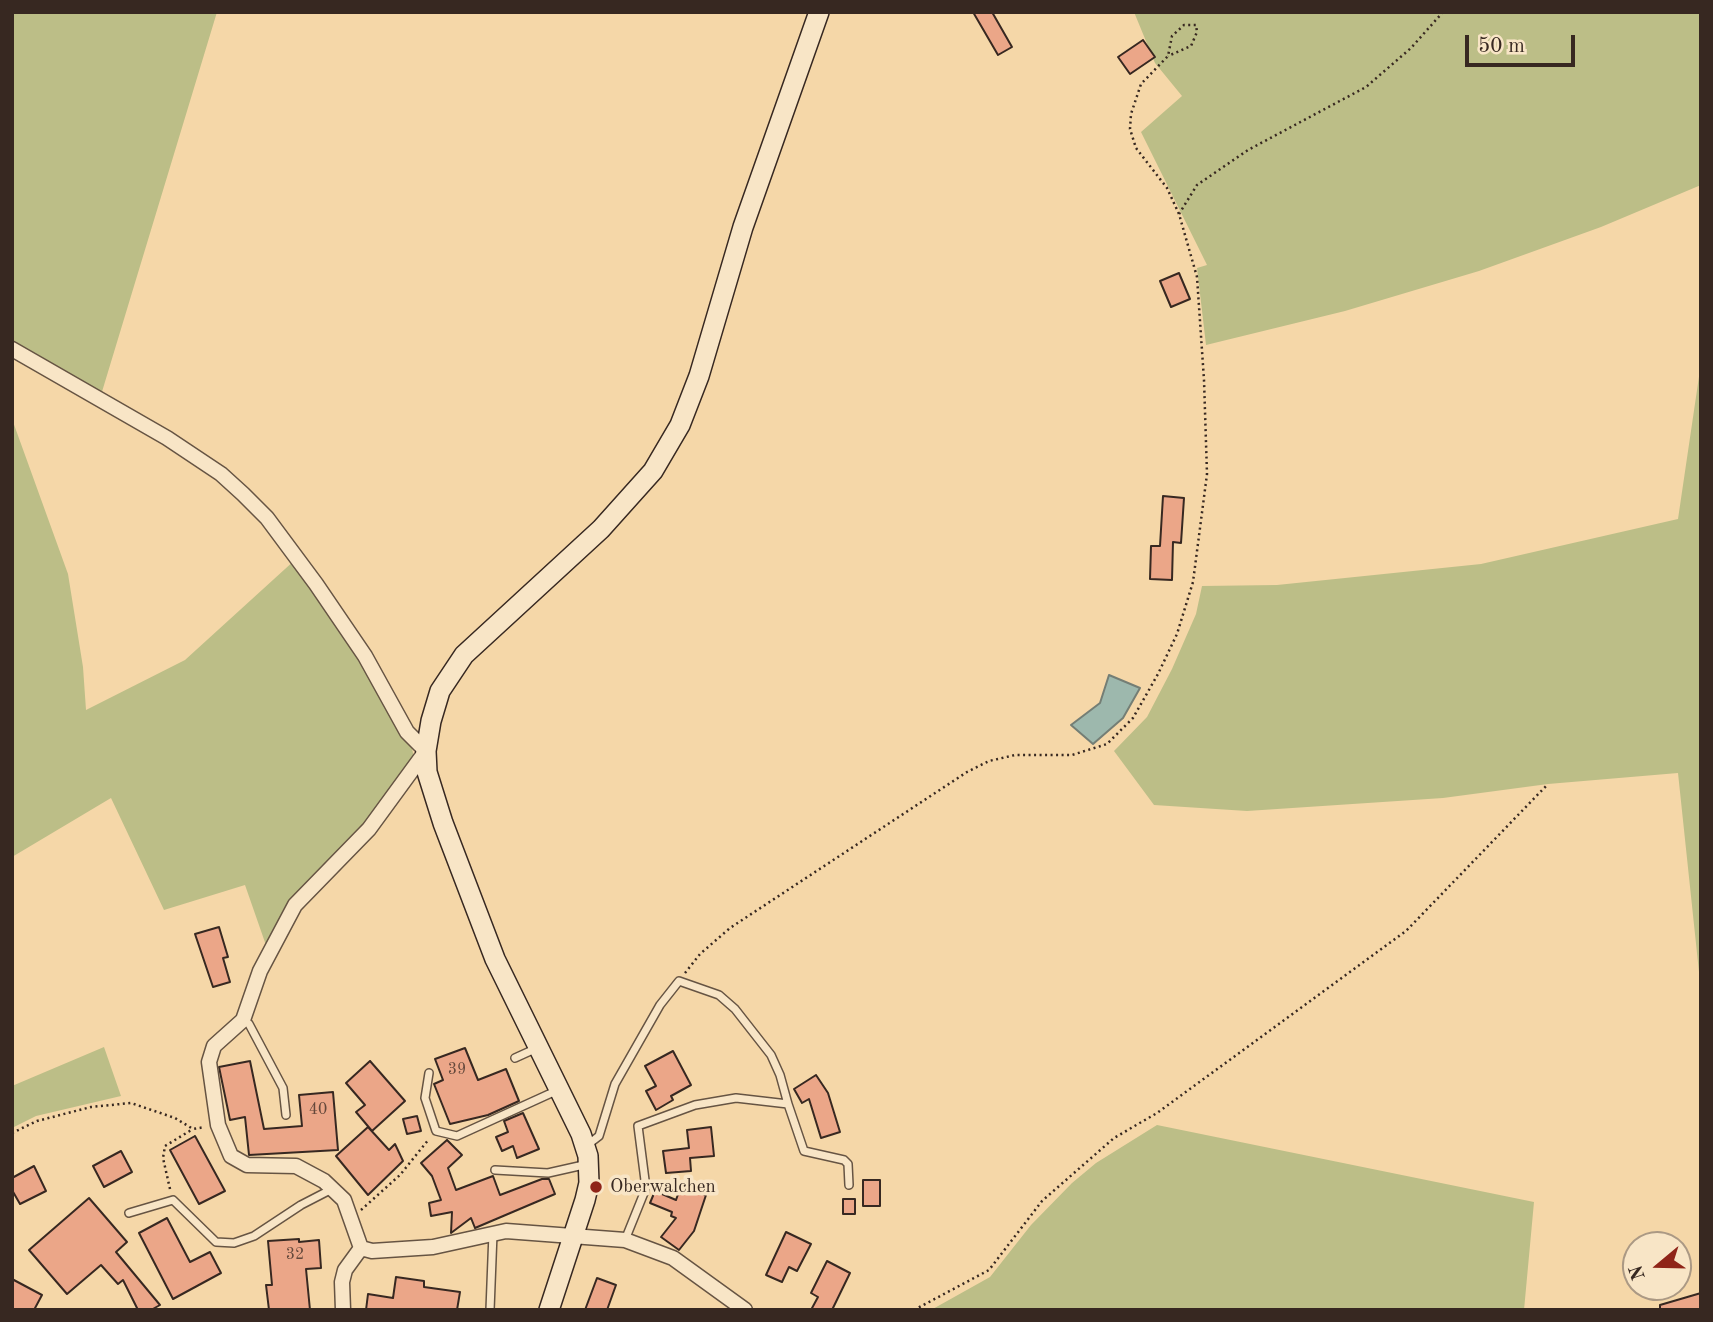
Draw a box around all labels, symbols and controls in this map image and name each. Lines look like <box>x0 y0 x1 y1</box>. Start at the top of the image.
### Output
scale bar <box>1468 21 1578 65</box>
text: 50 m <box>1478 36 1525 57</box>
house number: 39 <box>448 1060 466 1080</box>
house number: 40 <box>309 1100 327 1120</box>
place label: Oberwalchen <box>610 1176 716 1198</box>
marker: Oberwalchen <box>588 1179 604 1195</box>
north arrow <box>1622 1231 1692 1301</box>
house number: 32 <box>286 1245 304 1265</box>
text: N <box>1627 1262 1650 1282</box>

